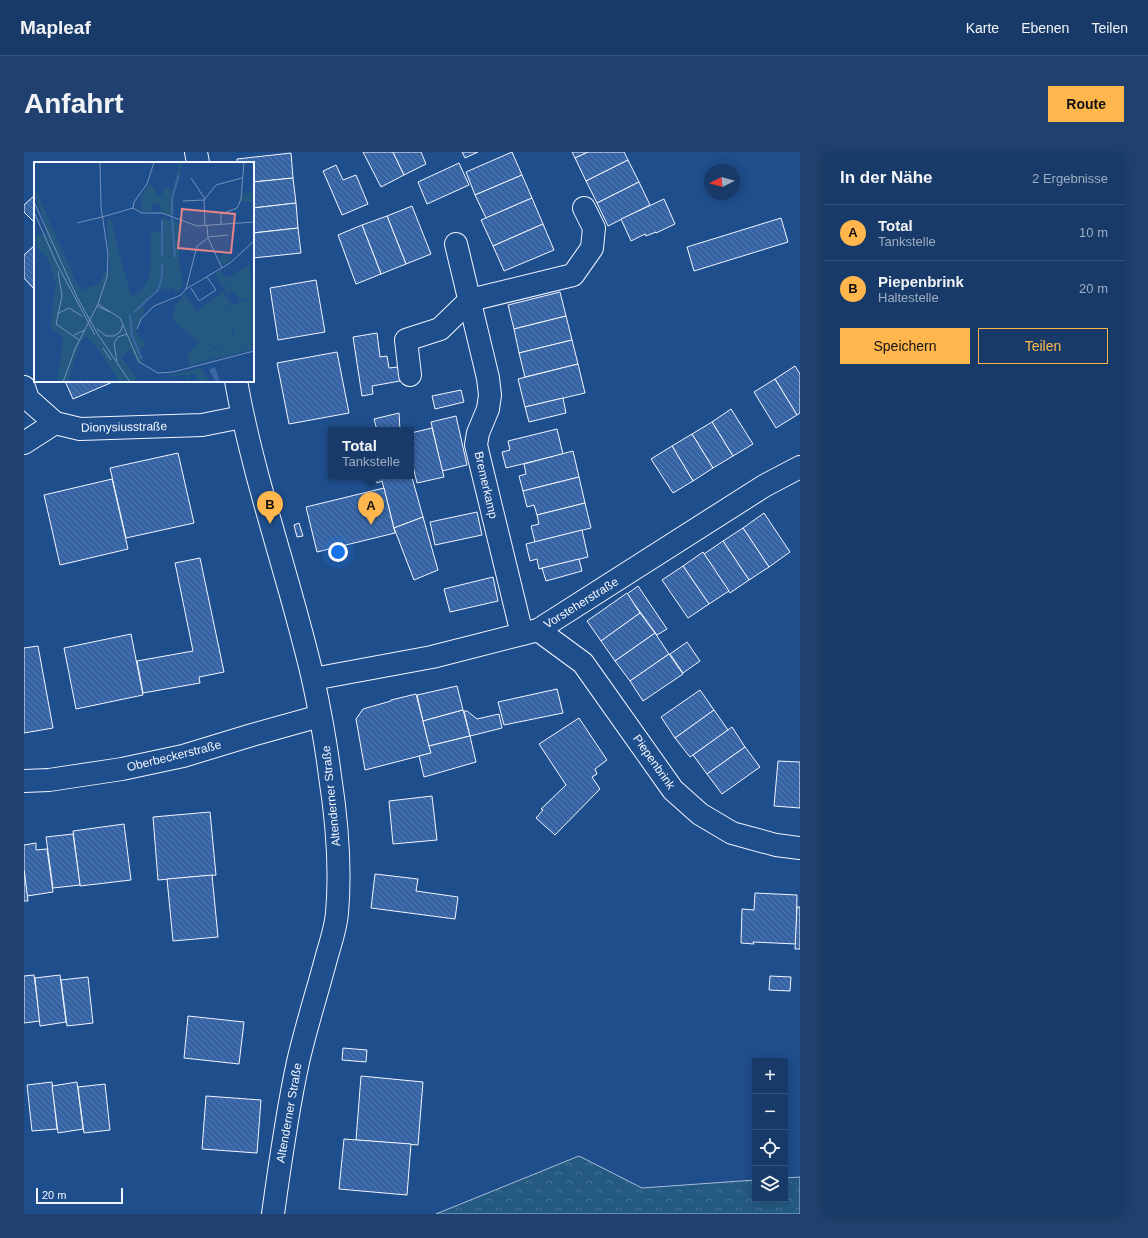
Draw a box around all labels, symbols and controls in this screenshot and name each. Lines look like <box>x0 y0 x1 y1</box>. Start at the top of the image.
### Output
text: Mapleaf <box>20 17 91 38</box>
text: Karte <box>966 20 999 36</box>
text: Ebenen <box>1021 20 1069 36</box>
text: Teilen <box>1091 20 1128 36</box>
button: Route <box>1048 86 1124 122</box>
text: Anfahrt <box>24 88 124 119</box>
inset map <box>34 162 254 382</box>
north arrow <box>704 164 740 200</box>
text: In der Nähe <box>840 168 933 187</box>
text: 2 Ergebnisse <box>1032 171 1108 186</box>
text: Total <box>878 217 913 234</box>
text: A <box>848 225 858 240</box>
text: 10 m <box>1079 225 1108 240</box>
text: Tankstelle <box>878 234 936 249</box>
text: Piepenbrink <box>878 273 964 290</box>
text: B <box>848 281 858 296</box>
text: 20 m <box>1079 281 1108 296</box>
text: Haltestelle <box>878 290 939 305</box>
button: Speichern <box>840 328 970 364</box>
button: Teilen <box>978 328 1108 364</box>
street label: Dionysiusstraße <box>81 419 167 435</box>
popup <box>328 427 414 479</box>
text: Total <box>342 437 377 454</box>
street label: Bremerkamp <box>471 450 501 520</box>
text: Tankstelle <box>342 454 400 469</box>
pin: B <box>257 491 283 524</box>
pin: A <box>358 492 384 525</box>
your location <box>328 542 348 562</box>
street label: Vorsteherstraße <box>541 574 621 632</box>
street label: Piepenbrink <box>630 732 678 793</box>
street label: Oberbeckerstraße <box>125 737 223 774</box>
street label: Altenderner Straße <box>319 745 343 847</box>
map controls <box>752 1058 788 1202</box>
button: + <box>752 1058 788 1094</box>
street label: Altenderner Straße <box>273 1062 305 1164</box>
button: − <box>752 1094 788 1130</box>
button: locate <box>752 1130 788 1166</box>
button: layers <box>752 1166 788 1202</box>
scale bar <box>36 1186 123 1205</box>
text: 20 m <box>42 1189 66 1201</box>

